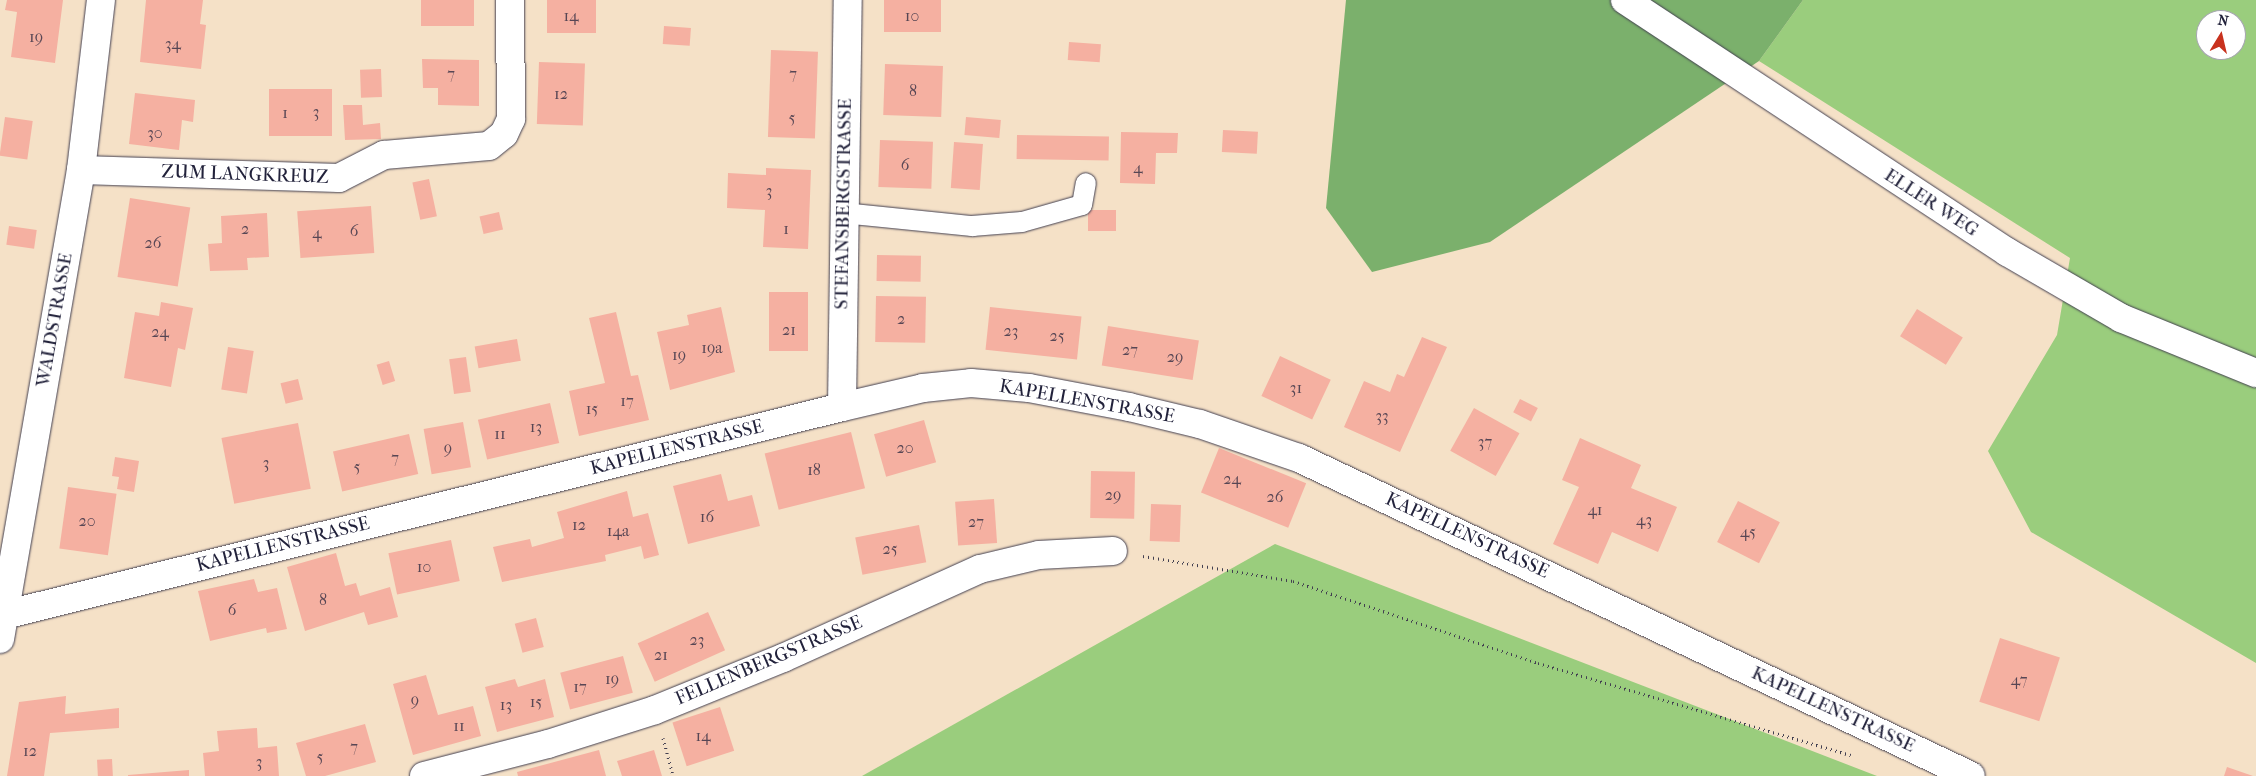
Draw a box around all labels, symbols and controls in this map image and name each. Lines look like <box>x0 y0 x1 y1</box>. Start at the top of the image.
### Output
house number: 14 <box>563 6 579 26</box>
house number: 10 <box>905 6 919 26</box>
north arrow <box>2196 10 2246 60</box>
text: N <box>2217 11 2230 30</box>
house number: 19 <box>29 27 43 47</box>
house number: 34 <box>165 34 181 54</box>
house number: 7 <box>447 64 455 84</box>
house number: 7 <box>789 64 797 84</box>
house number: 8 <box>909 81 917 101</box>
house number: 12 <box>554 84 568 104</box>
street label: STEFANSBERGSTRASSE <box>831 98 857 310</box>
house number: 3 <box>313 102 319 122</box>
house number: 1 <box>282 103 288 123</box>
house number: 5 <box>789 108 795 128</box>
house number: 30 <box>147 123 163 143</box>
house number: 6 <box>901 155 909 175</box>
house number: 4 <box>1133 158 1143 178</box>
street label: ZUM LANGKREUZ <box>161 161 329 189</box>
street label: ELLER WEG <box>1880 164 1982 242</box>
house number: 3 <box>766 181 772 201</box>
house number: 2 <box>241 219 249 239</box>
house number: 1 <box>783 219 789 239</box>
house number: 6 <box>350 221 358 241</box>
house number: 4 <box>312 223 322 243</box>
house number: 26 <box>145 233 161 253</box>
street label: WALDSTRASSE <box>32 251 78 389</box>
house number: 2 <box>897 309 905 329</box>
house number: 21 <box>782 320 796 340</box>
house number: 23 <box>1004 321 1018 341</box>
house number: 24 <box>151 322 169 342</box>
house number: 25 <box>1049 326 1065 346</box>
house number: 19a <box>701 338 723 358</box>
house number: 27 <box>1122 340 1138 360</box>
house number: 19 <box>672 345 686 365</box>
house number: 29 <box>1167 347 1183 367</box>
street label: KAPELLENSTRASSE <box>997 375 1177 429</box>
house number: 31 <box>1290 378 1302 398</box>
house number: 17 <box>620 391 634 411</box>
house number: 15 <box>586 399 598 419</box>
house number: 33 <box>1375 406 1389 426</box>
street label: KAPELLENSTRASSE <box>588 415 766 481</box>
house number: 13 <box>530 417 542 437</box>
house number: 11 <box>494 424 506 444</box>
house number: 37 <box>1478 432 1492 452</box>
house number: 9 <box>444 438 452 458</box>
house number: 20 <box>896 438 914 458</box>
house number: 7 <box>391 448 399 468</box>
house number: 3 <box>263 453 269 473</box>
house number: 5 <box>354 457 360 477</box>
house number: 18 <box>807 460 821 480</box>
house number: 24 <box>1223 469 1241 489</box>
house number: 29 <box>1105 485 1121 505</box>
house number: 26 <box>1267 487 1283 507</box>
street label: KAPELLENSTRASSE <box>1382 488 1552 584</box>
house number: 41 <box>1587 500 1603 520</box>
house number: 16 <box>700 507 714 527</box>
house number: 43 <box>1636 510 1652 530</box>
house number: 20 <box>78 511 96 531</box>
street label: KAPELLENSTRASSE <box>194 512 372 578</box>
house number: 27 <box>968 512 984 532</box>
house number: 12 <box>572 515 586 535</box>
house number: 14a <box>607 521 629 541</box>
house number: 45 <box>1740 522 1756 542</box>
house number: 25 <box>882 539 898 559</box>
house number: 10 <box>417 557 431 577</box>
house number: 8 <box>319 590 327 610</box>
house number: 6 <box>228 600 236 620</box>
street label: FELLENBERGSTRASSE <box>672 611 866 711</box>
house number: 23 <box>690 630 704 650</box>
house number: 21 <box>654 645 668 665</box>
street label: KAPELLENSTRASSE <box>1748 662 1918 758</box>
house number: 19 <box>605 669 619 689</box>
house number: 47 <box>2011 670 2027 690</box>
house number: 17 <box>573 677 587 697</box>
house number: 9 <box>411 690 419 710</box>
house number: 15 <box>530 692 542 712</box>
house number: 13 <box>500 695 512 715</box>
house number: 11 <box>453 716 465 736</box>
house number: 14 <box>695 726 711 746</box>
house number: 7 <box>350 737 358 757</box>
house number: 12 <box>23 741 37 761</box>
house number: 5 <box>317 747 323 767</box>
house number: 3 <box>256 752 262 772</box>

